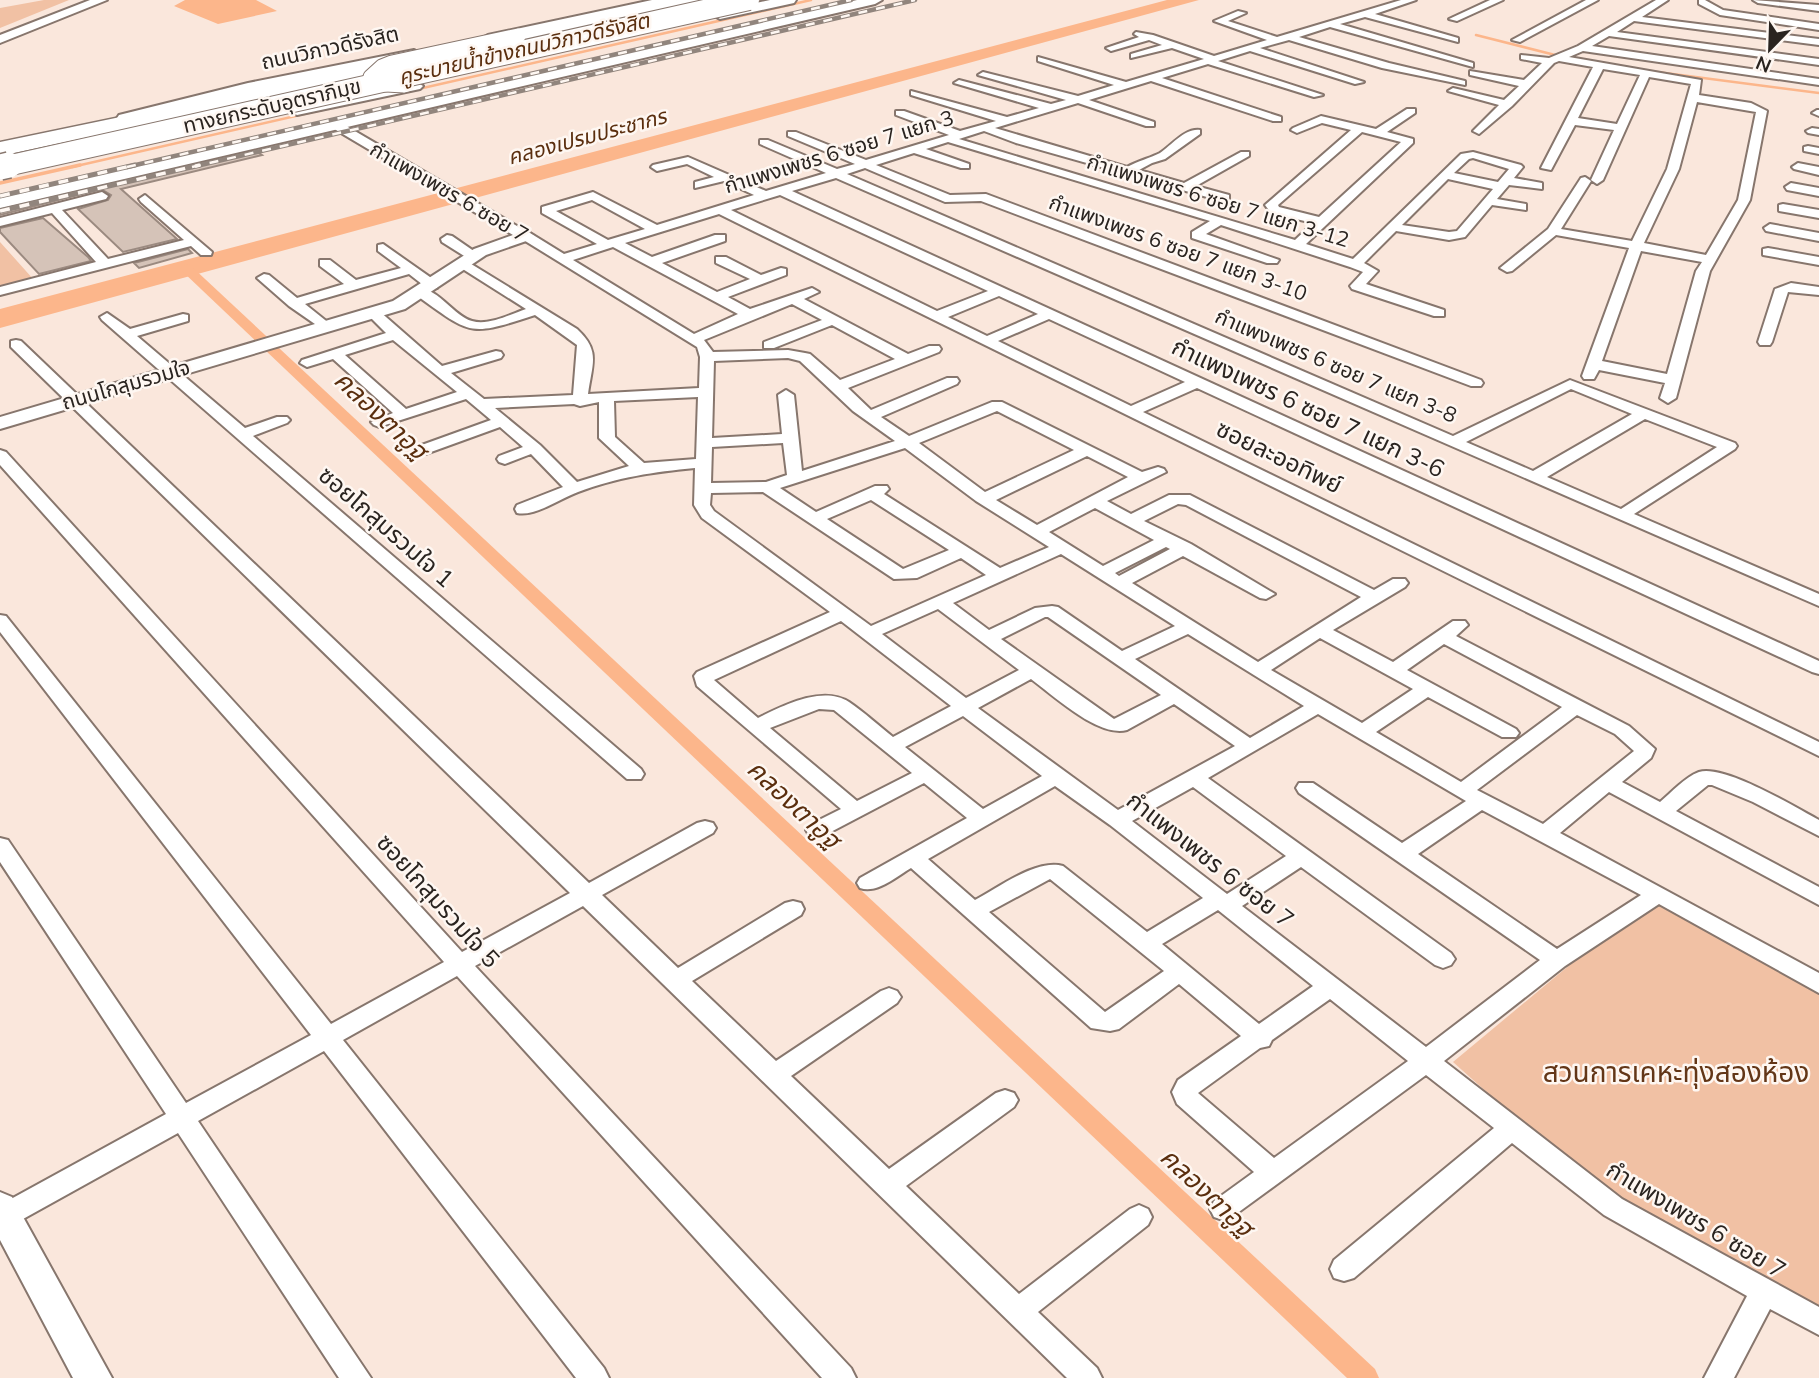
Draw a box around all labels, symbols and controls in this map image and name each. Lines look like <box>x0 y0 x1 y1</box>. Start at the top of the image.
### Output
water label: คูระบายน้ำข้างถนนวิภาวดีรังสิต <box>396 5 654 91</box>
north arrow <box>1735 14 1805 84</box>
street label: ถนนวิภาวดีรังสิต <box>259 20 401 74</box>
text: N <box>1752 51 1775 78</box>
street label: ทางยกระดับอุตราภิมุข <box>180 72 364 139</box>
water label: คลองเปรมประชากร <box>505 102 671 170</box>
street label: กำแพงเพชร 6 ซอย 7 แยก 3 <box>721 104 957 198</box>
street label: กำแพงเพชร 6 ซอย 7 <box>366 135 533 247</box>
street label: กำแพงเพชร 6 ซอย 7 แยก 3-12 <box>1084 148 1352 252</box>
street label: กำแพงเพชร 6 ซอย 7 แยก 3-10 <box>1046 188 1311 306</box>
street label: กำแพงเพชร 6 ซอย 7 แยก 3-8 <box>1212 302 1461 428</box>
street label: กำแพงเพชร 6 ซอย 7 แยก 3-6 <box>1167 331 1449 483</box>
street label: ถนนโกสุมรวมใจ <box>58 353 193 416</box>
water label: คลองตาอูฐ <box>328 363 438 469</box>
street label: ซอยละออทิพย์ <box>1212 413 1347 500</box>
street label: ซอยโกสุมรวมใจ 1 <box>312 459 460 594</box>
water label: คลองตาอูฐ <box>741 752 851 858</box>
street label: กำแพงเพชร 6 ซอย 7 <box>1121 785 1300 934</box>
street label: ซอยโกสุมรวมใจ 5 <box>370 827 507 974</box>
park label: สวนการเคหะทุ่งสองห้อง <box>1543 1054 1809 1089</box>
water label: คลองตาอูฐ <box>1154 1140 1264 1246</box>
street label: กำแพงเพชร 6 ซอย 7 <box>1601 1154 1792 1285</box>

